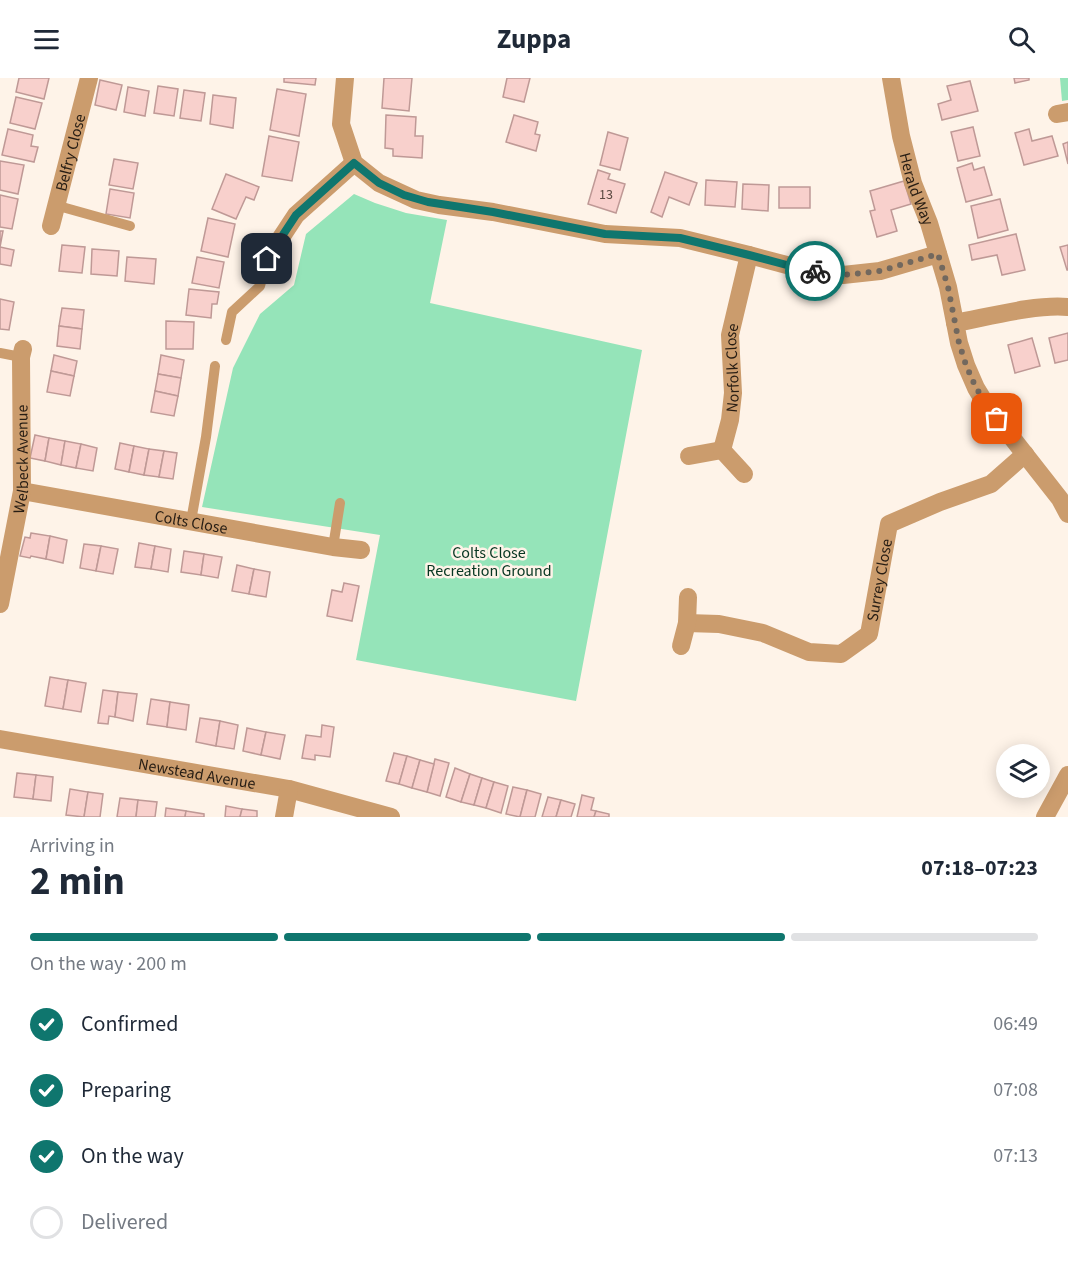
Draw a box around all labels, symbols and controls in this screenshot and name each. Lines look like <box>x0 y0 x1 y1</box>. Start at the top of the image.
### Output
text: Zuppa <box>497 20 571 59</box>
icon: menu <box>30 23 63 56</box>
icon: search <box>1005 23 1038 56</box>
street label: Belfry Close <box>50 111 91 194</box>
street label: Herald Way <box>894 150 939 229</box>
house number: 13 <box>599 185 613 205</box>
pin <box>241 233 292 284</box>
courier <box>785 241 845 301</box>
icon: home <box>250 242 283 275</box>
icon: bike <box>799 255 832 288</box>
street label: Norfolk Close <box>720 321 745 414</box>
pin <box>971 393 1022 444</box>
icon: bag <box>980 402 1013 435</box>
street label: Welbeck Avenue <box>8 404 34 516</box>
street label: Colts Close <box>153 505 229 540</box>
street label: Surrey Close <box>862 537 898 623</box>
park label: Colts Close Recreation Ground <box>426 542 552 582</box>
map controls <box>996 744 1050 798</box>
button: layers <box>996 744 1050 798</box>
street label: Newstead Avenue <box>137 753 257 795</box>
text: Arriving in <box>30 832 115 860</box>
text: 07:18–07:23 <box>921 852 1038 884</box>
text: 2 min <box>30 854 125 910</box>
text: On the way · 200 m <box>30 950 187 978</box>
icon: check <box>30 1008 63 1041</box>
text: Confirmed <box>81 1008 178 1040</box>
text: 06:49 <box>993 1010 1038 1038</box>
icon: check <box>30 1074 63 1107</box>
text: Preparing <box>81 1074 171 1106</box>
text: 07:08 <box>993 1076 1038 1104</box>
icon: check <box>30 1140 63 1173</box>
text: On the way <box>81 1140 184 1172</box>
text: 07:13 <box>993 1142 1038 1170</box>
text: Delivered <box>81 1206 168 1238</box>

